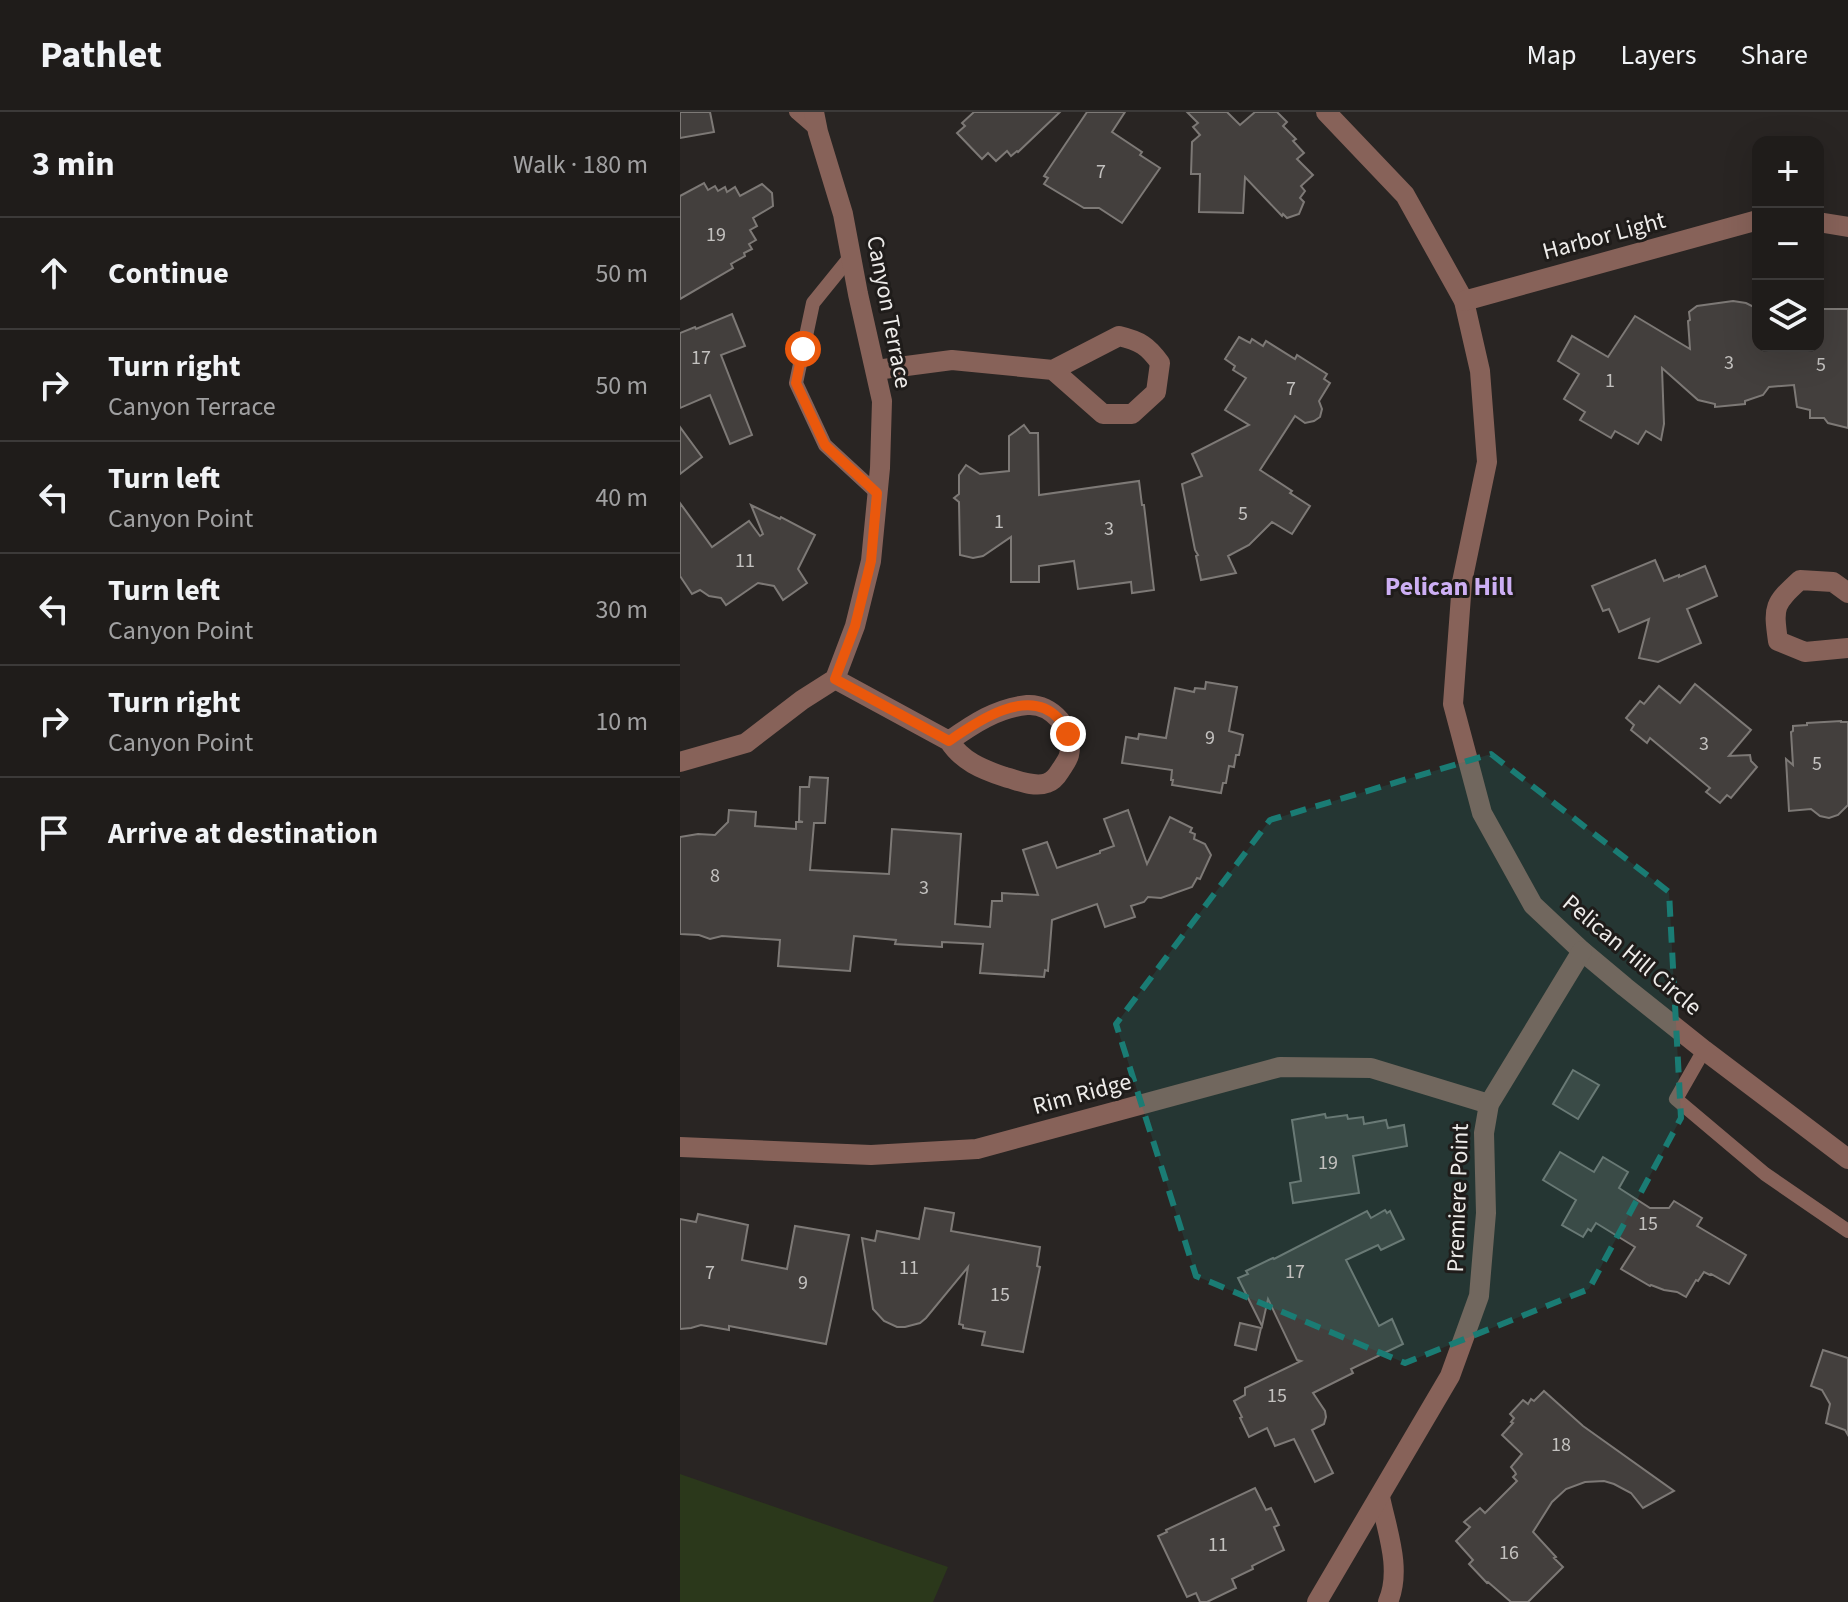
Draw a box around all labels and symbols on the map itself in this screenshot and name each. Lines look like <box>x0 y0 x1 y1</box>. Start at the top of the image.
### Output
house number: 7 <box>1096 158 1106 186</box>
street label: Harbor Light <box>1538 203 1670 269</box>
house number: 19 <box>706 221 726 249</box>
street label: Canyon Terrace <box>857 233 921 391</box>
route start <box>785 331 821 367</box>
house number: 17 <box>691 344 711 372</box>
house number: 3 <box>1724 349 1734 377</box>
house number: 5 <box>1816 351 1826 379</box>
house number: 1 <box>1605 367 1615 395</box>
house number: 7 <box>1286 375 1296 403</box>
house number: 5 <box>1238 500 1248 528</box>
house number: 1 <box>994 508 1004 536</box>
house number: 3 <box>1104 515 1114 543</box>
house number: 11 <box>735 547 755 575</box>
district label: Pelican Hill <box>1385 568 1514 605</box>
route end <box>1050 716 1086 752</box>
house number: 9 <box>1205 724 1215 752</box>
house number: 3 <box>1699 730 1709 758</box>
house number: 5 <box>1812 750 1822 778</box>
house number: 8 <box>710 862 720 890</box>
house number: 3 <box>919 874 929 902</box>
street label: Pelican Hill Circle <box>1555 886 1709 1024</box>
street label: Rim Ridge <box>1029 1064 1135 1124</box>
street label: Premiere Point <box>1438 1123 1478 1273</box>
house number: 19 <box>1318 1149 1338 1177</box>
house number: 15 <box>1638 1210 1658 1238</box>
house number: 11 <box>899 1254 919 1282</box>
house number: 17 <box>1285 1258 1305 1286</box>
house number: 7 <box>705 1259 715 1287</box>
house number: 9 <box>798 1269 808 1297</box>
house number: 15 <box>990 1281 1010 1309</box>
house number: 15 <box>1267 1382 1287 1410</box>
house number: 18 <box>1551 1431 1571 1459</box>
house number: 11 <box>1208 1531 1228 1559</box>
house number: 16 <box>1499 1539 1519 1567</box>

